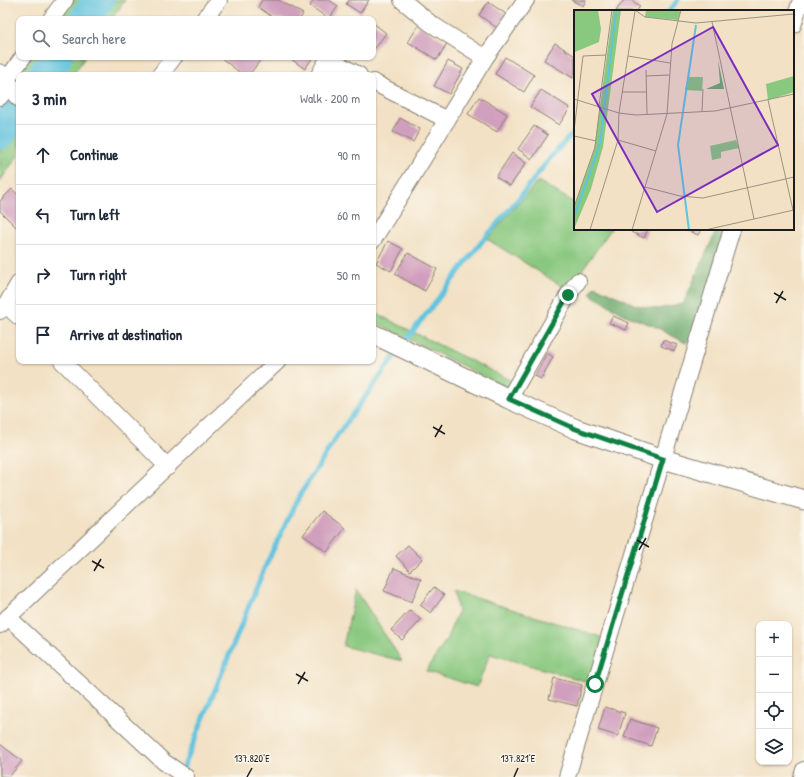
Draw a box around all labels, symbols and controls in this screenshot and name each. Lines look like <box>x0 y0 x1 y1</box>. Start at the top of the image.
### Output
inset map <box>574 10 794 230</box>
search box <box>16 16 376 60</box>
icon: search <box>30 27 52 49</box>
text: Search here <box>62 28 126 49</box>
text: 3 min <box>32 87 67 110</box>
text: Walk · 200 m <box>300 89 360 107</box>
icon: ahead <box>32 144 54 166</box>
text: Continue <box>70 144 118 165</box>
text: 90 m <box>338 146 360 164</box>
icon: left <box>32 204 54 226</box>
text: Turn left <box>70 204 120 225</box>
text: 60 m <box>337 206 360 224</box>
icon: right <box>32 264 54 286</box>
text: Turn right <box>70 264 126 285</box>
text: 50 m <box>337 266 360 284</box>
route end <box>559 286 577 304</box>
icon: arrive <box>32 324 54 346</box>
text: Arrive at destination <box>70 324 182 345</box>
map controls <box>756 621 792 765</box>
button: + <box>756 621 792 657</box>
button: − <box>756 657 792 693</box>
route start <box>586 675 604 693</box>
button: locate <box>756 693 792 729</box>
button: layers <box>756 729 792 765</box>
text: 137.820°E <box>234 752 270 765</box>
text: 137.821°E <box>501 752 536 765</box>

